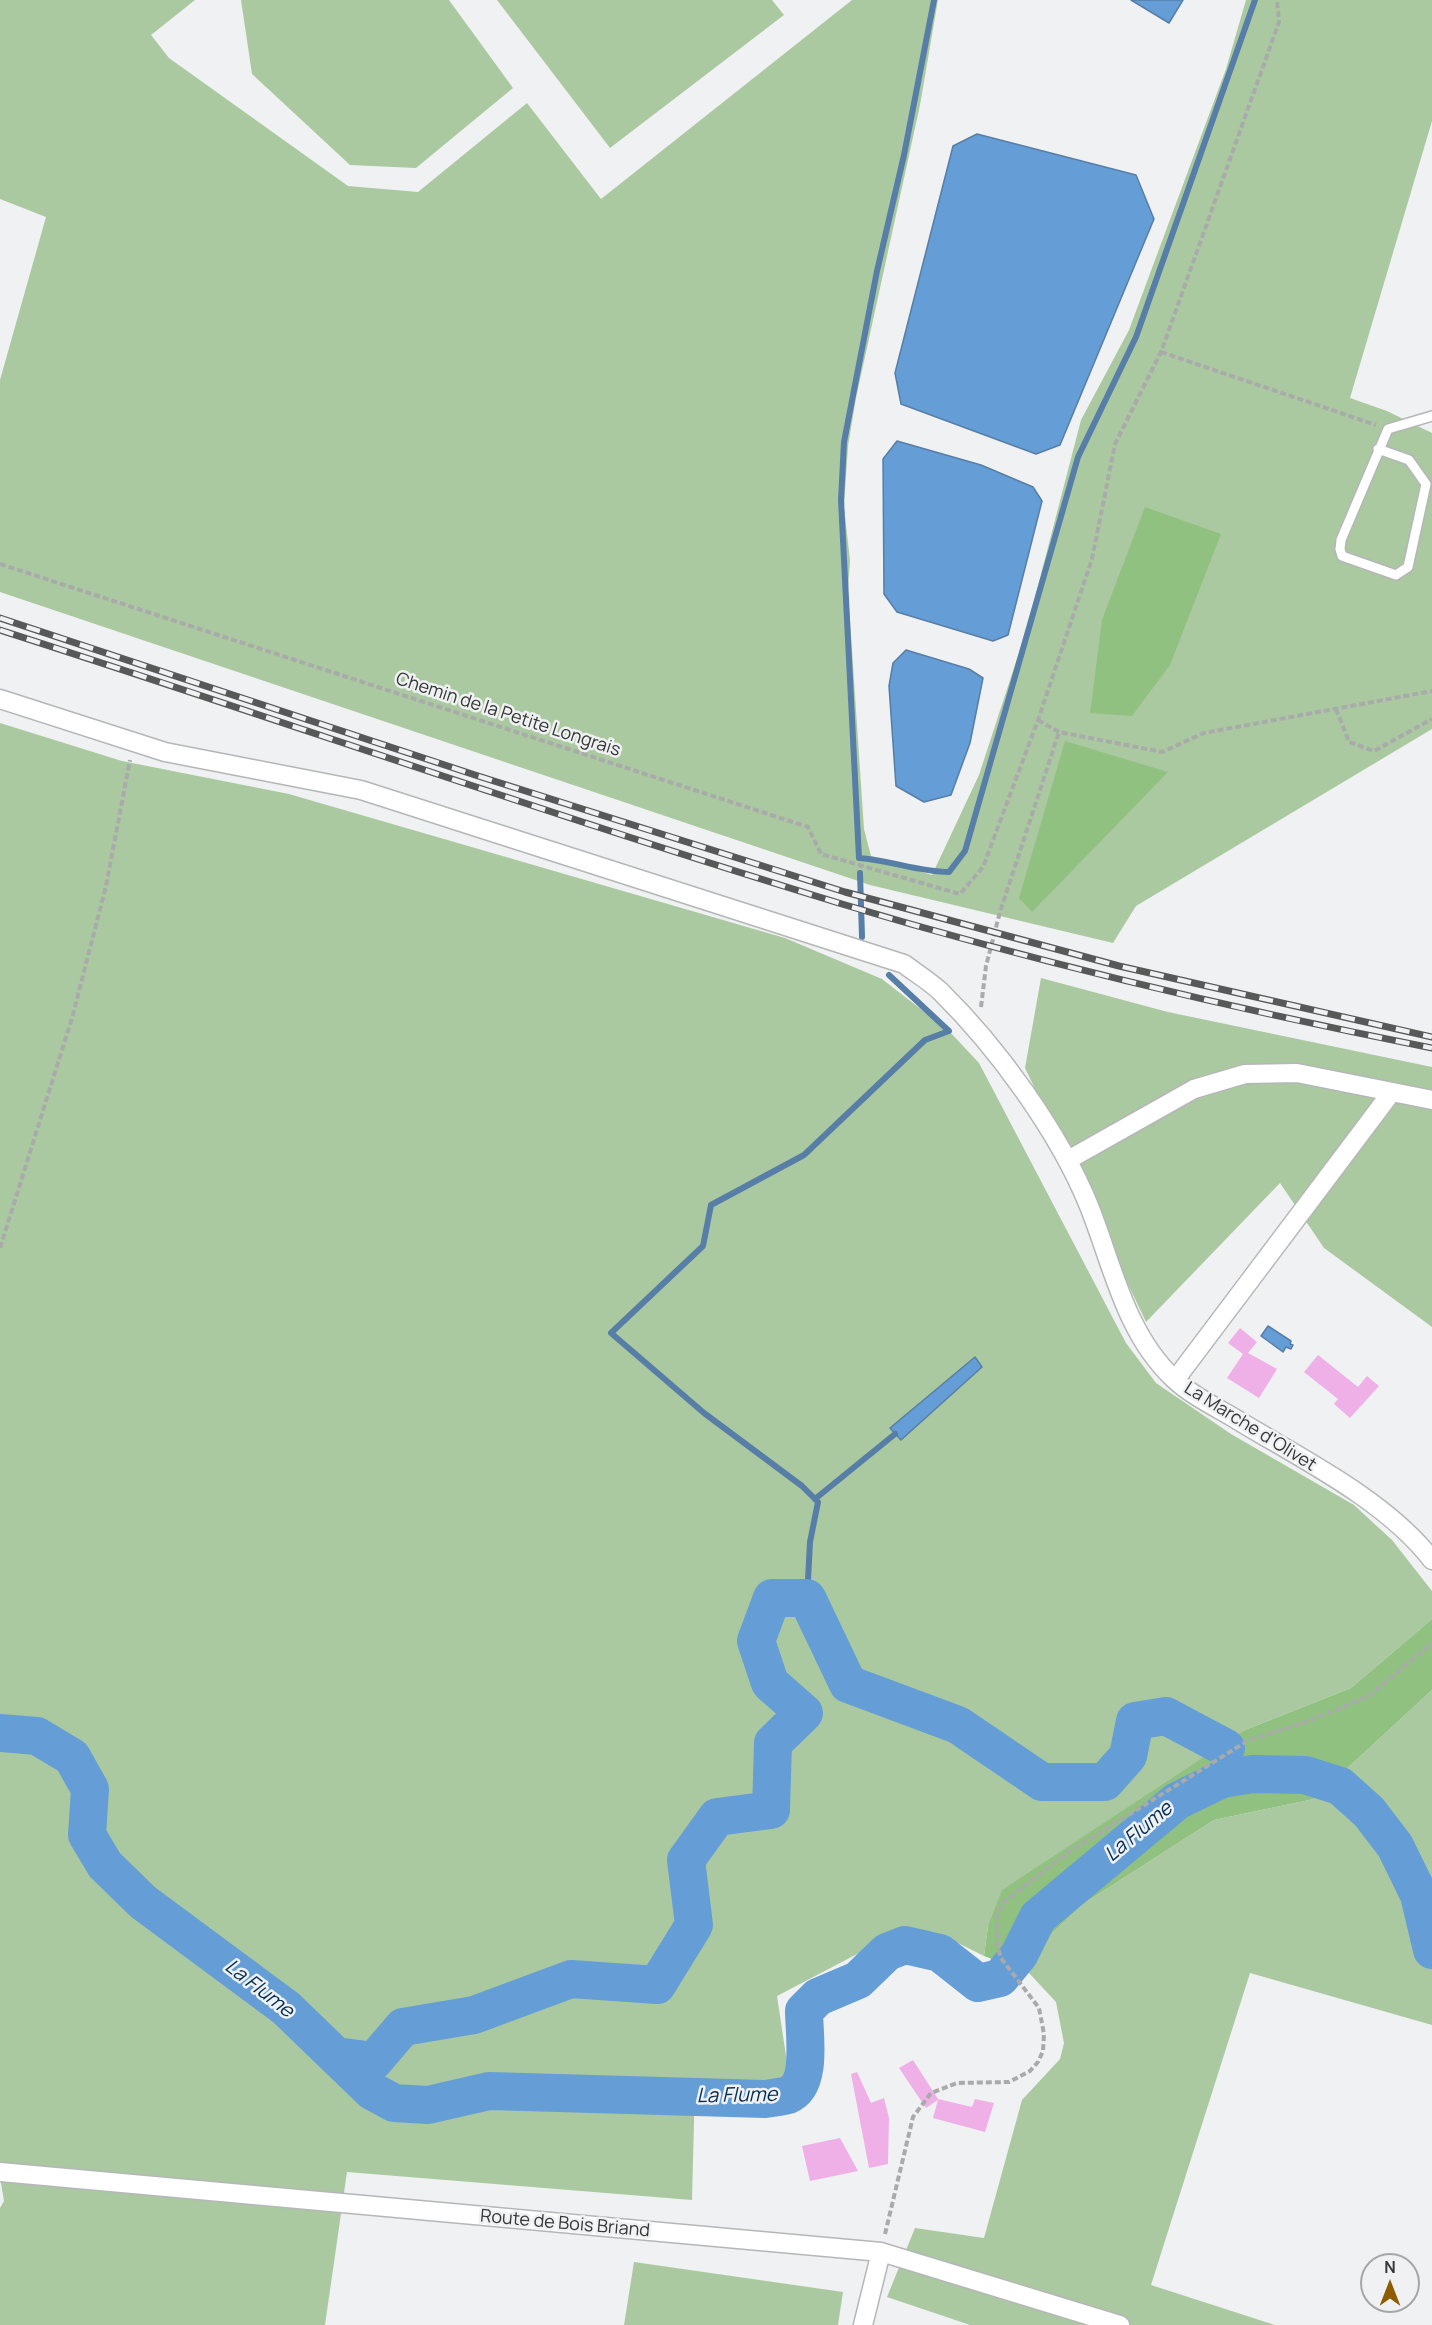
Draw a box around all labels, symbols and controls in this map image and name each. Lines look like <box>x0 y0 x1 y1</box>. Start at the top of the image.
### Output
street label: Chemin de la Petite Longrais <box>393 668 623 762</box>
street label: La Marche d'Olivet <box>1180 1378 1320 1476</box>
water label: La Flume <box>1100 1797 1178 1867</box>
water label: La Flume <box>220 1955 298 2023</box>
water label: La Flume <box>697 2083 777 2109</box>
street label: Route de Bois Briand <box>479 2206 651 2242</box>
north arrow <box>1360 2253 1420 2313</box>
text: N <box>1384 2256 1396 2278</box>

